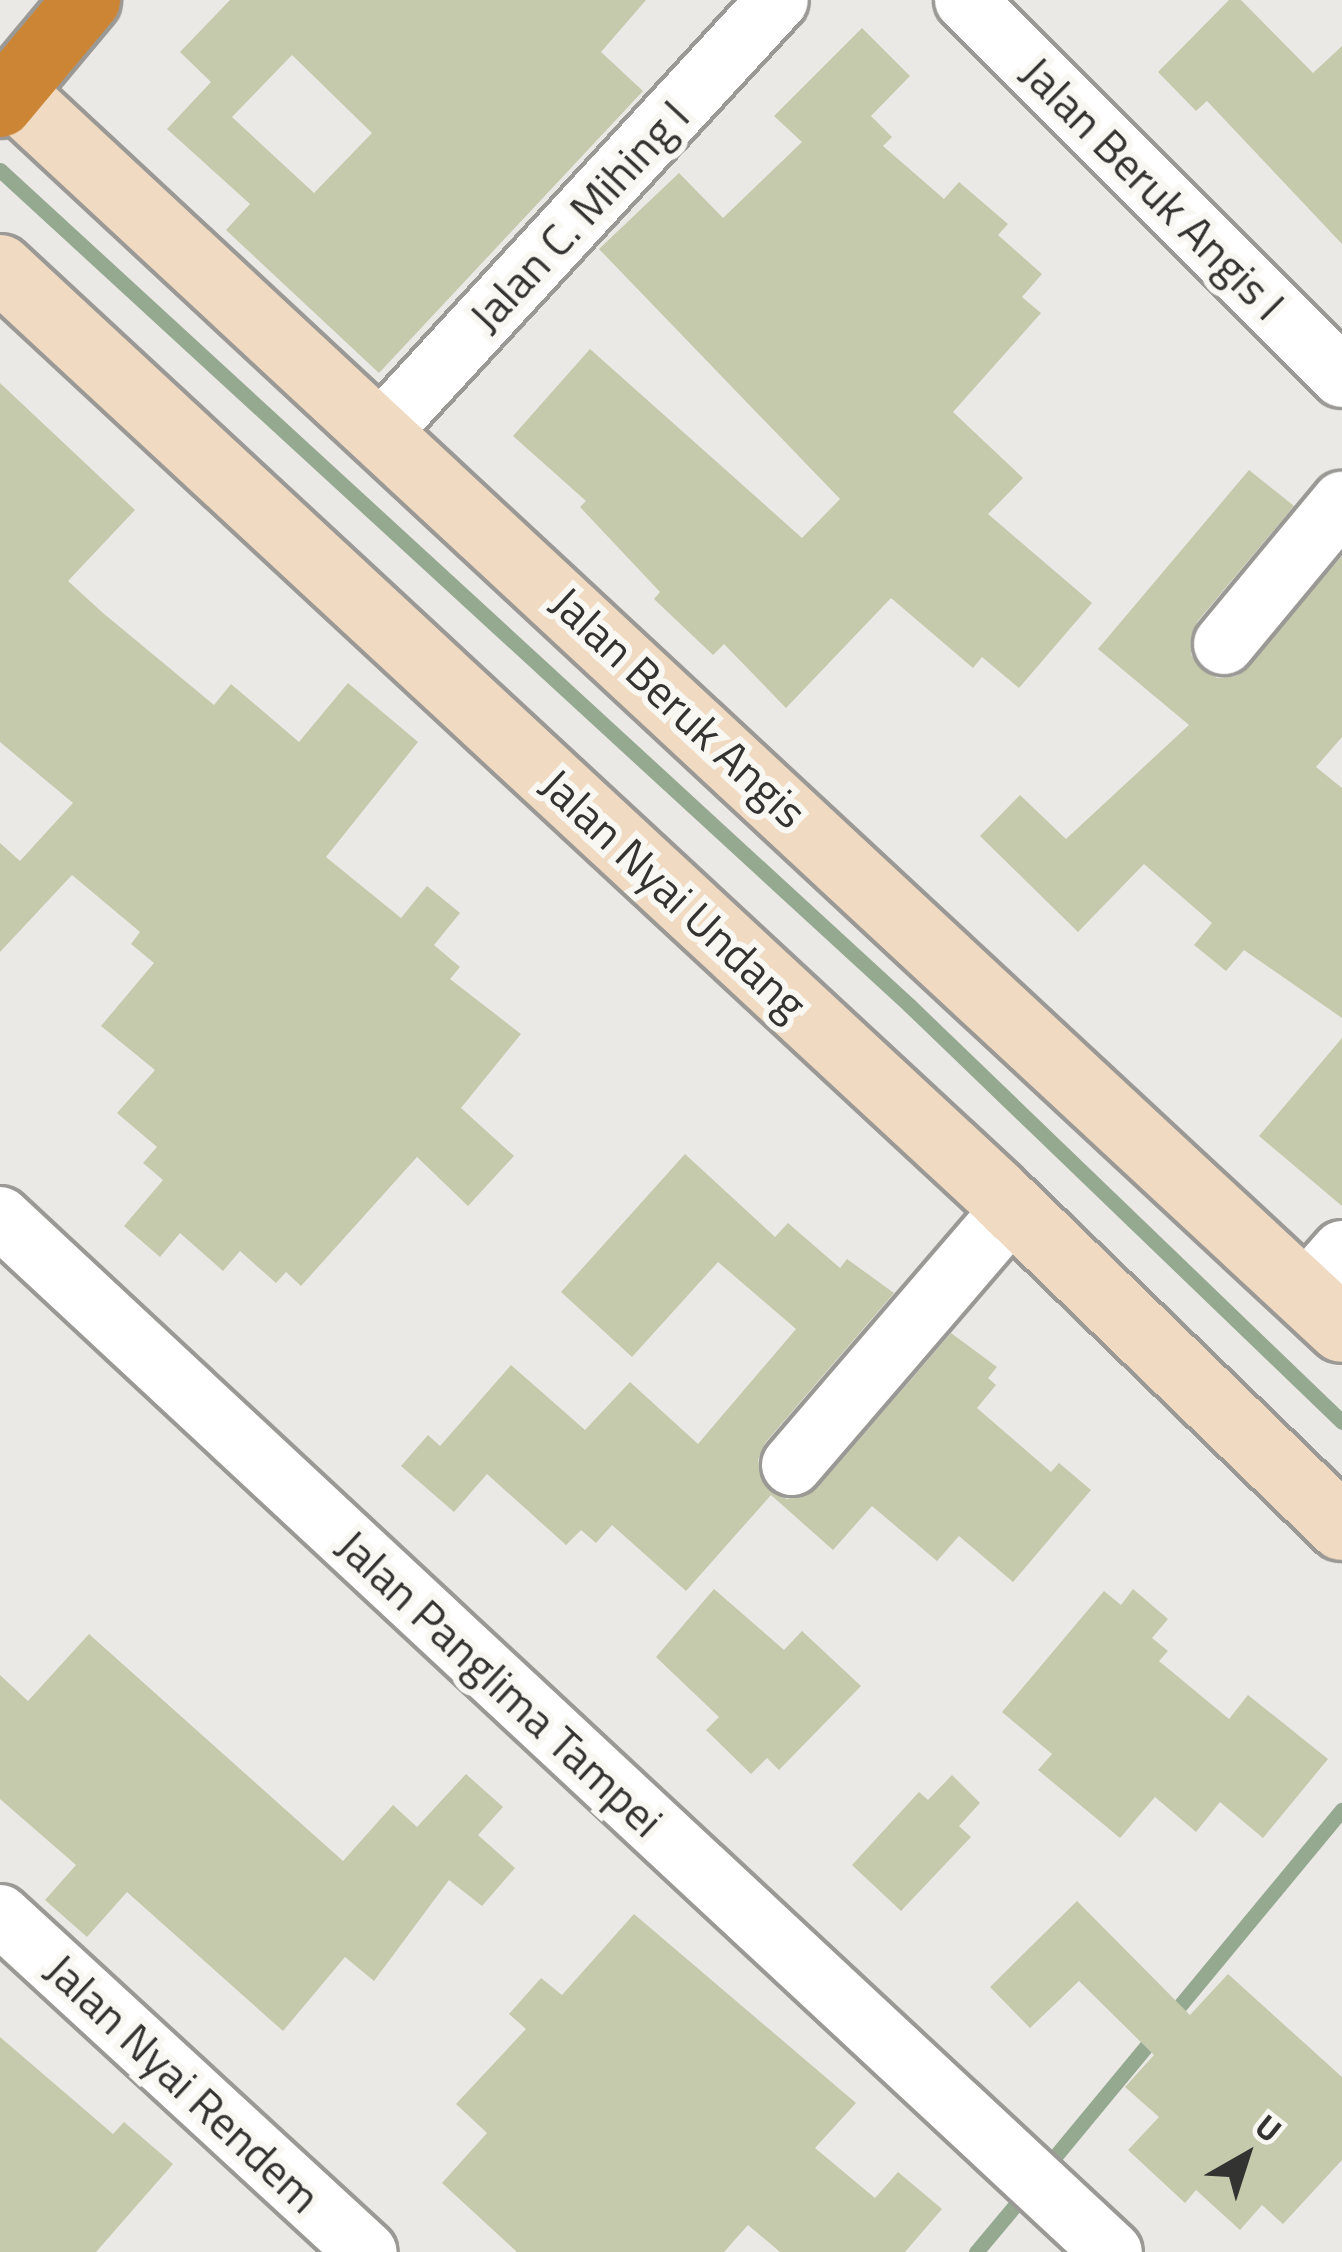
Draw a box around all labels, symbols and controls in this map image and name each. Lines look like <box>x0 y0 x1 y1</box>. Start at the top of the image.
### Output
street label: Jalan Beruk Angis I <box>1010 45 1296 331</box>
street label: Jalan C. Mihing I <box>458 89 700 343</box>
street label: Jalan Beruk Angis <box>540 575 818 839</box>
street label: Jalan Nyai Undang <box>530 757 818 1031</box>
street label: Jalan Panglima Tampei <box>326 1518 674 1848</box>
street label: Jalan Nyai Rendem <box>35 1942 331 2224</box>
north arrow <box>1186 2096 1306 2216</box>
text: U <box>1245 2102 1293 2154</box>

